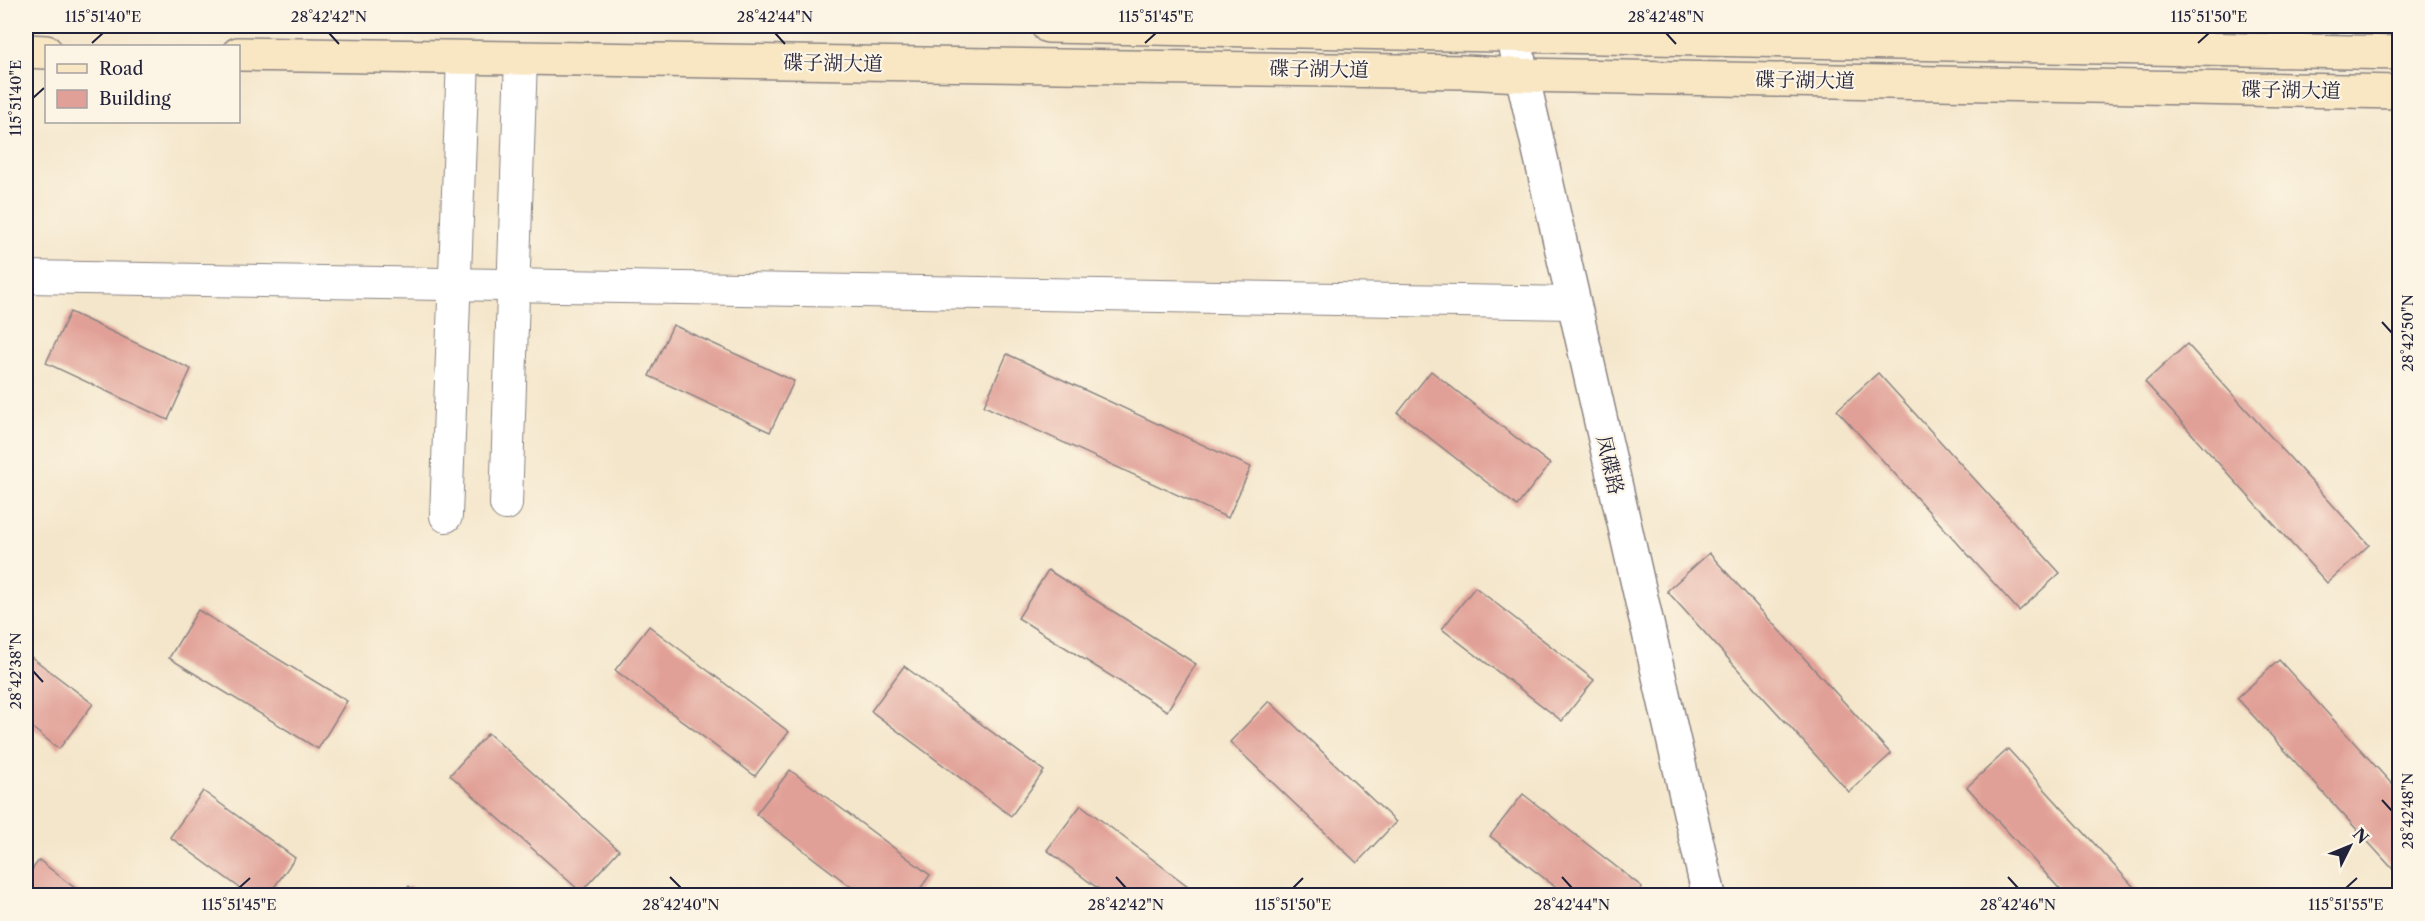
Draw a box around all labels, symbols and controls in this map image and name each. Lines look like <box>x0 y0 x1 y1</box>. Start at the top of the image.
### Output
text: 115°51'40"E <box>65 7 141 26</box>
text: 28°42'42"N <box>291 7 367 26</box>
text: 28°42'44"N <box>737 7 813 26</box>
text: 115°51'45"E <box>1118 7 1194 26</box>
text: 28°42'48"N <box>1628 7 1704 26</box>
text: 115°51'50"E <box>2171 7 2247 26</box>
legend <box>45 45 240 123</box>
street label: 碟子湖大道 <box>783 50 883 76</box>
street label: 碟子湖大道 <box>1269 56 1369 82</box>
text: Road <box>99 58 144 80</box>
text: 115°51'40"E <box>6 60 25 136</box>
street label: 碟子湖大道 <box>1755 67 1855 93</box>
street label: 碟子湖大道 <box>2241 77 2341 103</box>
text: Building <box>99 88 171 110</box>
text: 28°42'50"N <box>2398 294 2417 372</box>
street label: 凤碟路 <box>1592 433 1628 497</box>
text: 28°42'38"N <box>6 632 25 710</box>
text: 28°42'48"N <box>2398 773 2417 849</box>
north arrow <box>2320 816 2380 876</box>
text: N <box>2349 824 2373 848</box>
text: 115°51'45"E <box>201 895 277 914</box>
text: 28°42'40"N <box>642 895 720 914</box>
text: 28°42'42"N <box>1088 895 1164 914</box>
text: 115°51'50"E <box>1255 895 1331 914</box>
text: 28°42'44"N <box>1534 895 1610 914</box>
text: 28°42'46"N <box>1980 895 2056 914</box>
text: 115°51'55"E <box>2308 895 2384 914</box>

